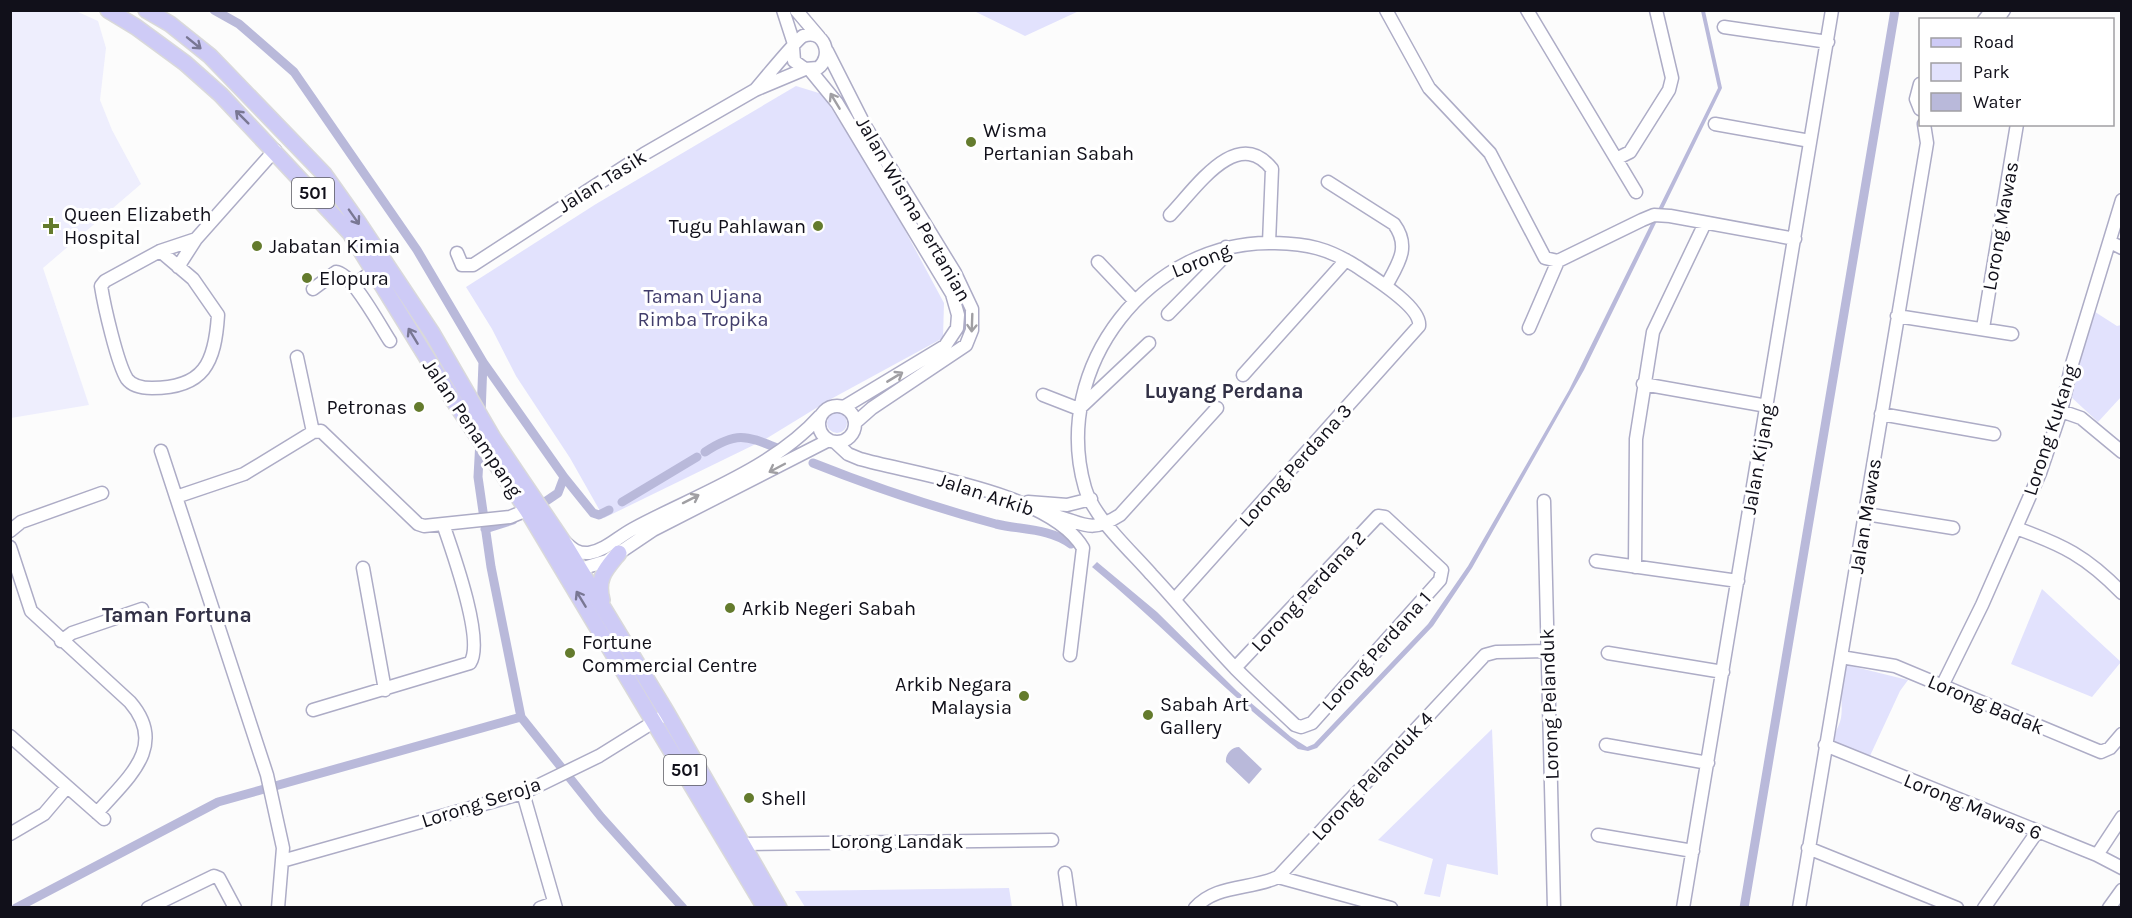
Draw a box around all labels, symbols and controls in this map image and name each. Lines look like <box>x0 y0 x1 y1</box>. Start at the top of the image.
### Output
legend <box>1919 18 2114 126</box>
text: Road <box>1973 31 2014 53</box>
one-way arrow <box>186 37 202 50</box>
text: Park <box>1973 61 2010 83</box>
text: Water <box>1973 91 2021 113</box>
one-way arrow <box>828 93 840 110</box>
one-way arrow <box>235 110 250 125</box>
street label: Jalan Wisma Pertanian <box>851 113 976 306</box>
place label: Wisma Pertanian Sabah <box>983 119 1134 165</box>
marker: Wisma Pertanian Sabah <box>964 135 978 149</box>
street label: Jalan Tasik <box>554 145 651 218</box>
street label: Lorong Mawas <box>1978 160 2023 292</box>
road number: 501 <box>292 178 334 208</box>
place label: Queen Elizabeth Hospital <box>64 203 212 249</box>
one-way arrow <box>348 208 360 224</box>
place label: Tugu Pahlawan <box>669 215 806 238</box>
marker: Queen Elizabeth Hospital <box>42 217 60 235</box>
marker: Tugu Pahlawan <box>811 219 825 233</box>
place label: Jabatan Kimia <box>269 235 400 258</box>
street label: Lorong <box>1168 238 1234 283</box>
marker: Jabatan Kimia <box>250 239 264 253</box>
place label: Elopura <box>319 267 389 290</box>
marker: Elopura <box>300 271 314 285</box>
park label: Taman Ujana Rimba Tropika <box>637 285 769 331</box>
one-way arrow <box>966 313 977 333</box>
one-way arrow <box>407 328 419 345</box>
street label: Jalan Penampang <box>418 355 527 502</box>
street label: Lorong Kukang <box>2018 362 2082 499</box>
one-way arrow <box>886 371 903 383</box>
district label: Luyang Perdana <box>1144 379 1304 403</box>
place label: Petronas <box>326 396 407 419</box>
street label: Lorong Perdana 3 <box>1234 399 1357 532</box>
marker: Petronas <box>412 400 426 414</box>
street label: Jalan Kijang <box>1738 402 1779 516</box>
street label: Jalan Mawas <box>1845 457 1886 575</box>
one-way arrow <box>769 462 786 474</box>
street label: Jalan Arkib <box>935 468 1037 521</box>
one-way arrow <box>681 493 699 504</box>
street label: Lorong Perdana 2 <box>1246 526 1370 657</box>
street label: Lorong Perdana 1 <box>1317 587 1436 716</box>
one-way arrow <box>575 591 587 608</box>
place label: Arkib Negeri Sabah <box>742 597 916 620</box>
marker: Arkib Negeri Sabah <box>723 601 737 615</box>
district label: Taman Fortuna <box>102 603 252 627</box>
street label: Lorong Pelanduk <box>1535 628 1564 780</box>
place label: Fortune Commercial Centre <box>582 631 757 677</box>
marker: Fortune Commercial Centre <box>563 646 577 660</box>
street label: Lorong Badak <box>1924 670 2047 739</box>
place label: Arkib Negara Malaysia <box>895 673 1012 719</box>
marker: Arkib Negara Malaysia <box>1017 689 1031 703</box>
place label: Sabah Art Gallery <box>1160 693 1250 739</box>
street label: Lorong Pelanduk 4 <box>1307 707 1438 846</box>
marker: Sabah Art Gallery <box>1141 708 1155 722</box>
road number: 501 <box>664 755 706 785</box>
street label: Lorong Mawas 6 <box>1900 768 2045 845</box>
street label: Lorong Seroja <box>418 772 544 833</box>
place label: Shell <box>761 787 807 810</box>
marker: Shell <box>742 791 756 805</box>
street label: Lorong Landak <box>830 830 964 853</box>

